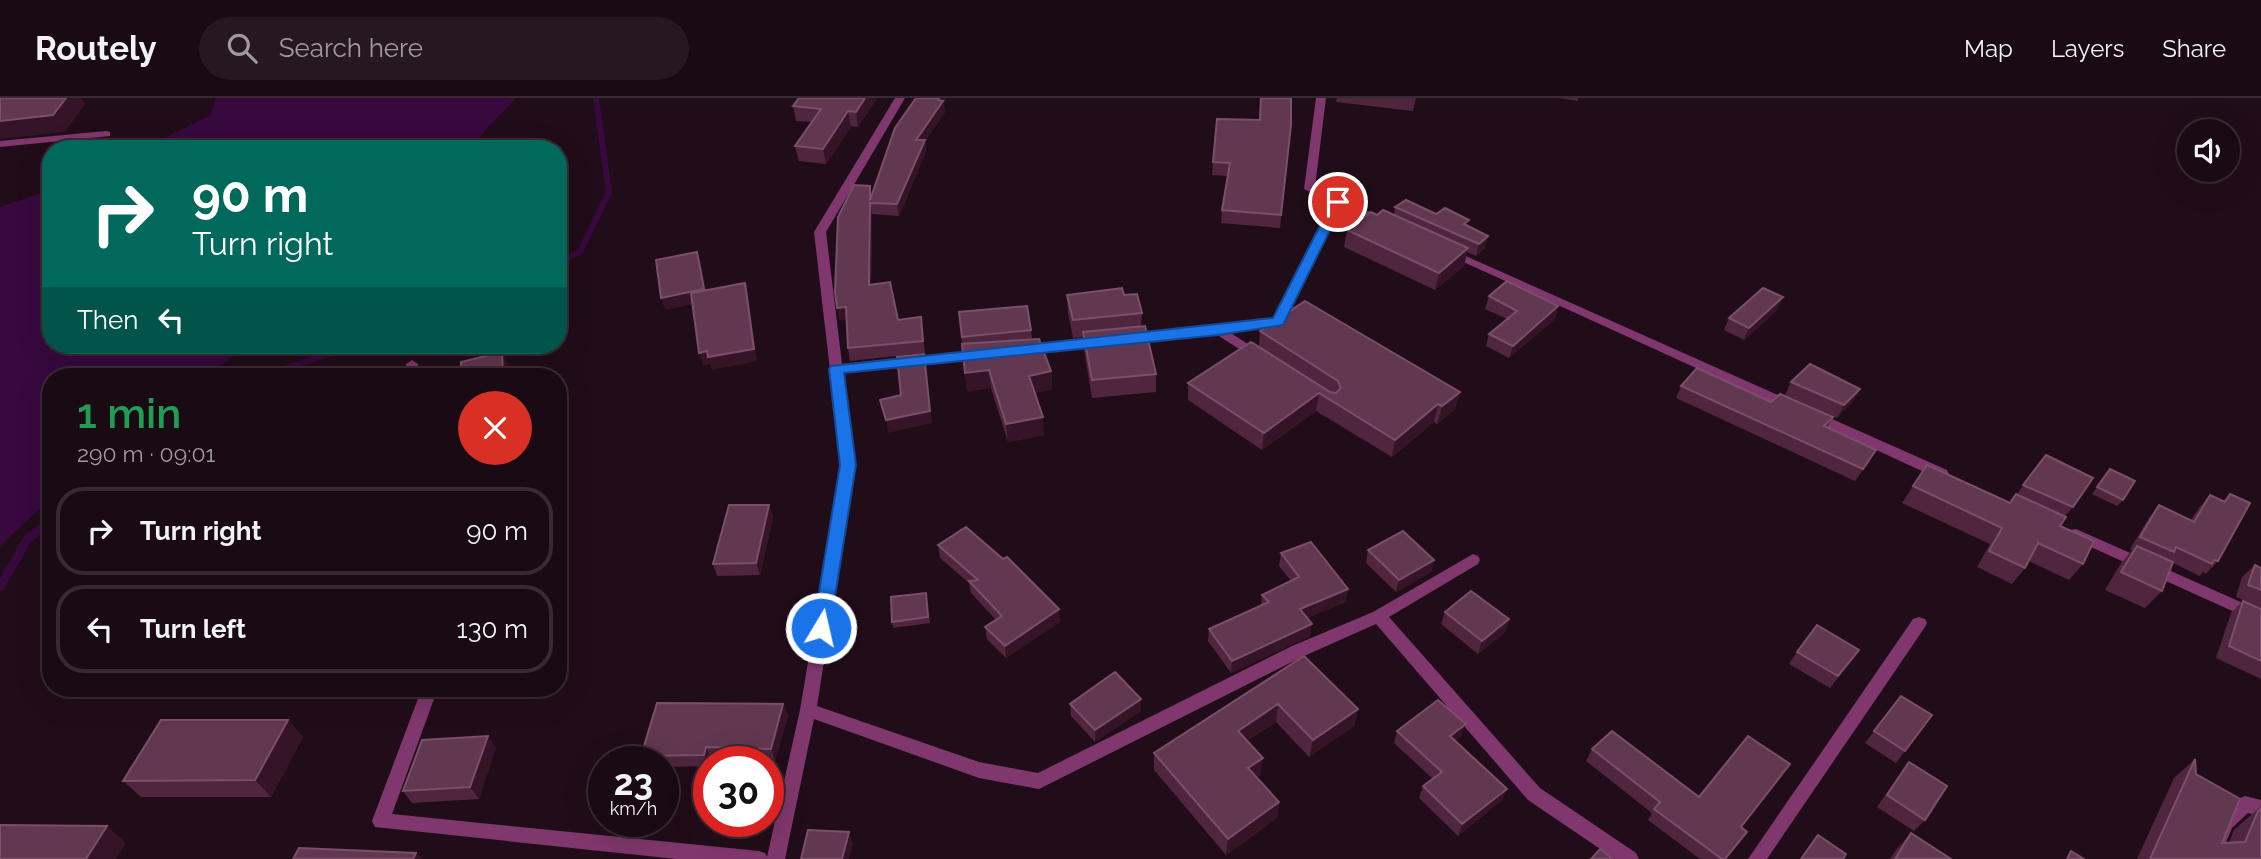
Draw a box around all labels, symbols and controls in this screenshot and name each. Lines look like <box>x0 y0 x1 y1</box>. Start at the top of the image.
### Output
search box <box>199 17 689 80</box>
text: Routely <box>35 29 157 68</box>
icon: search <box>223 29 261 67</box>
text: Search here <box>279 33 423 63</box>
text: Map <box>1964 34 2013 63</box>
text: Layers <box>2051 34 2124 63</box>
text: Share <box>2162 34 2226 63</box>
map controls <box>2177 119 2240 182</box>
button: sound <box>2177 119 2240 182</box>
text: 90 m <box>192 166 308 223</box>
icon: right <box>77 168 168 259</box>
pin <box>1308 172 1368 232</box>
icon: arrive <box>1319 183 1357 221</box>
text: Turn right <box>192 225 333 262</box>
icon: left <box>152 301 190 339</box>
text: Then <box>77 305 138 335</box>
text: 1 min <box>77 389 181 438</box>
button: close <box>458 391 532 465</box>
text: 290 m · 09:01 <box>77 440 215 467</box>
icon: right <box>81 512 119 550</box>
text: Turn right <box>140 516 261 546</box>
text: 90 m <box>466 516 528 546</box>
position arrow <box>784 591 858 665</box>
icon: left <box>81 610 119 648</box>
text: Turn left <box>140 614 246 644</box>
text: 130 m <box>457 614 528 644</box>
speed limit sign: 30 <box>693 746 784 837</box>
text: 23 <box>614 762 653 803</box>
text: km/h <box>610 798 657 819</box>

